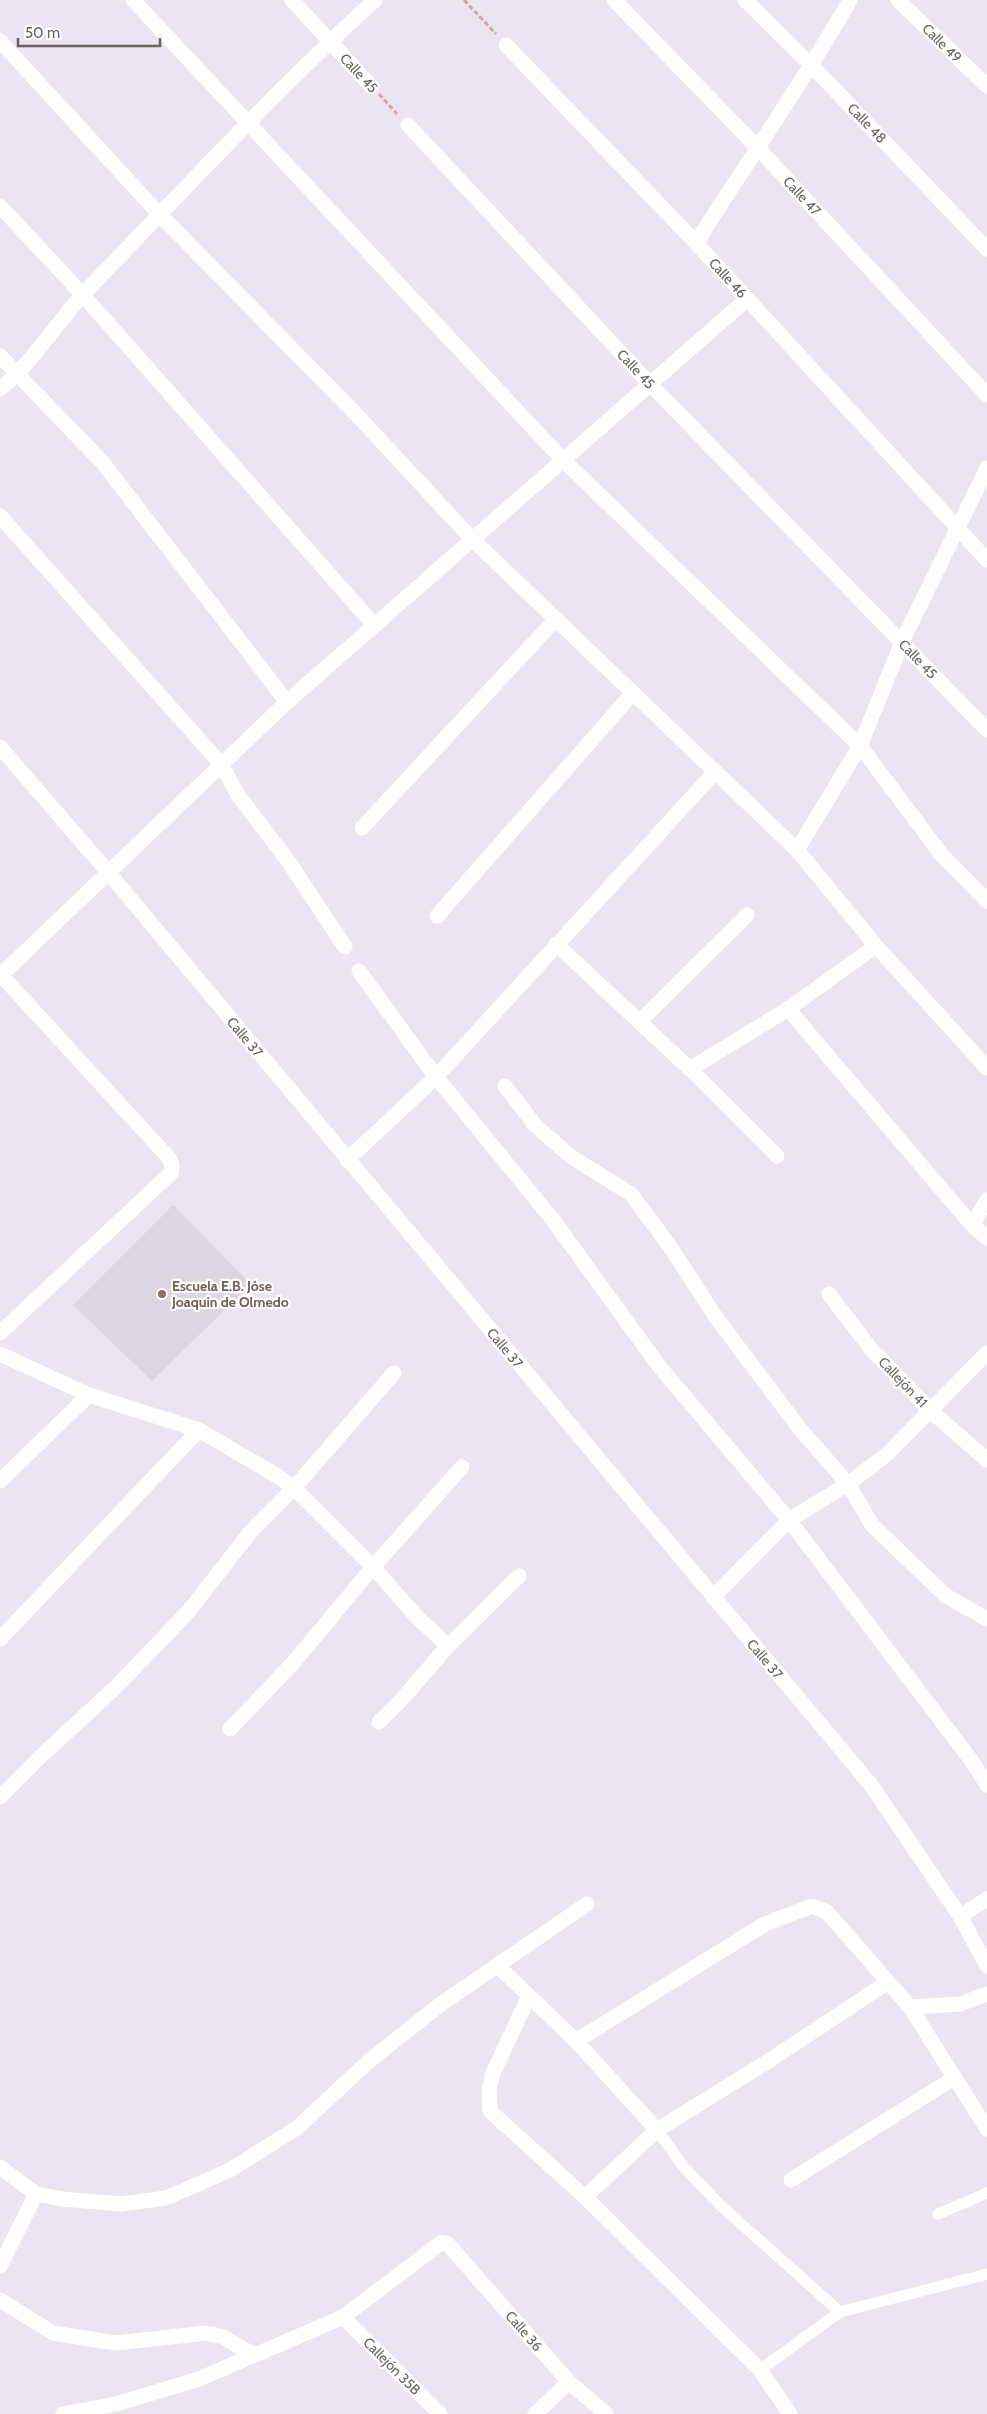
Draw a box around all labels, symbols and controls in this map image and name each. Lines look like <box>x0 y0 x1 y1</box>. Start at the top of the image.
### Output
scale bar <box>18 15 160 47</box>
street label: Calle 49 <box>918 20 966 66</box>
text: 50 m <box>25 24 60 42</box>
street label: Calle 45 <box>336 49 382 97</box>
street label: Calle 48 <box>844 99 890 147</box>
street label: Calle 47 <box>779 173 825 219</box>
street label: Calle 46 <box>705 254 751 302</box>
street label: Calle 45 <box>613 345 659 393</box>
street label: Calle 45 <box>895 636 941 682</box>
street label: Calle 37 <box>223 1013 267 1061</box>
place label: Escuela E.B. Jóse Joaquin de Olmedo <box>171 1277 289 1311</box>
marker: Escuela E.B. Jóse Joaquin de Olmedo <box>156 1288 168 1300</box>
street label: Calle 37 <box>483 1324 527 1372</box>
street label: Callejón 41 <box>875 1353 931 1411</box>
street label: Calle 37 <box>743 1635 787 1683</box>
street label: Calle 36 <box>502 2307 546 2355</box>
street label: Callejón 35B <box>359 2333 425 2399</box>

